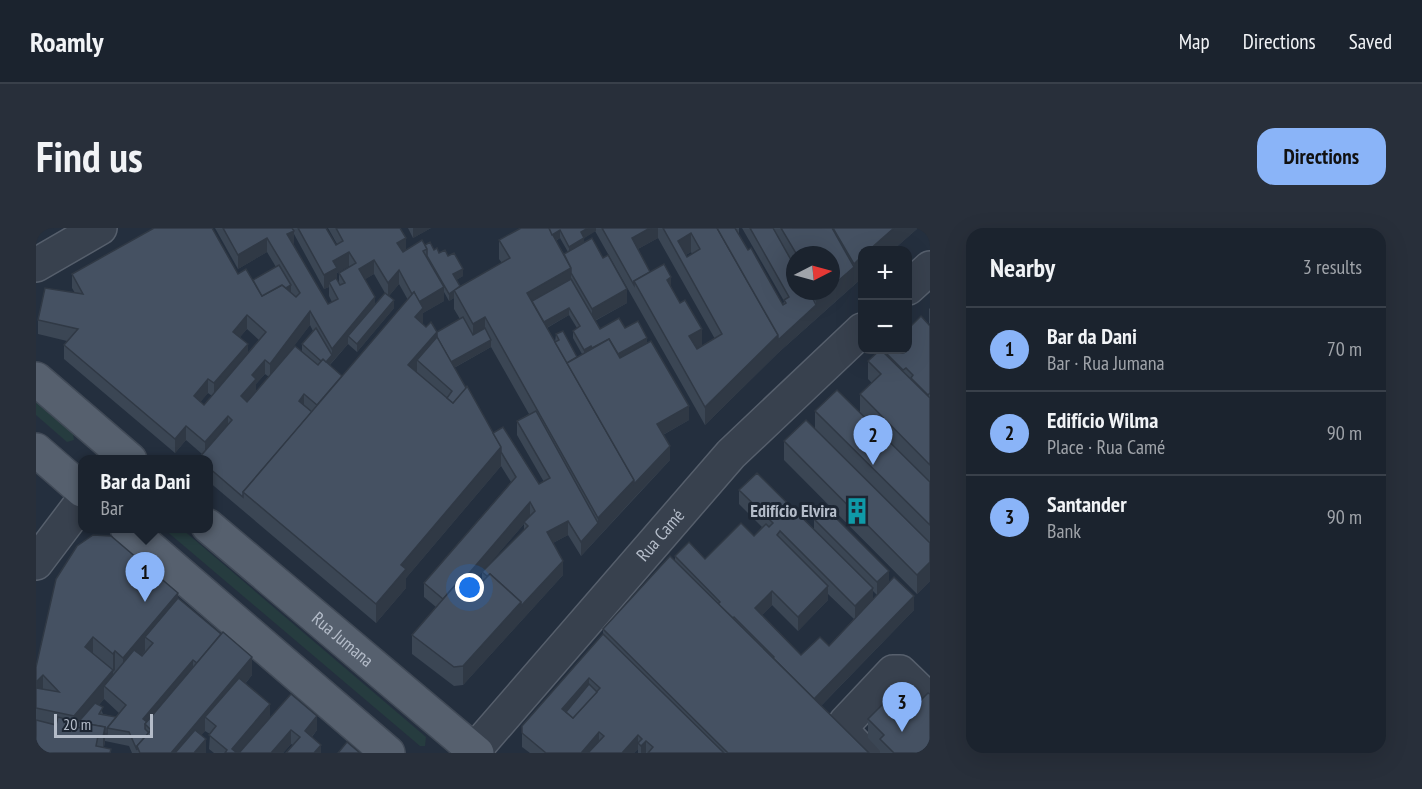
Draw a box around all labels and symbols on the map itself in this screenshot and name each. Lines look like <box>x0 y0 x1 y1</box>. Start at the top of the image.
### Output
north arrow <box>786 246 840 300</box>
pin: 2 <box>854 416 892 465</box>
building icon: Edifício Elvira <box>842 496 872 526</box>
place label: Edifício Elvira <box>750 499 837 522</box>
street label: Rua Camé <box>631 504 689 566</box>
pin: 1 <box>126 552 164 602</box>
your location <box>455 573 484 602</box>
street label: Rua Jumana <box>307 607 378 672</box>
pin: 3 <box>882 682 922 732</box>
scale bar <box>54 711 153 738</box>

